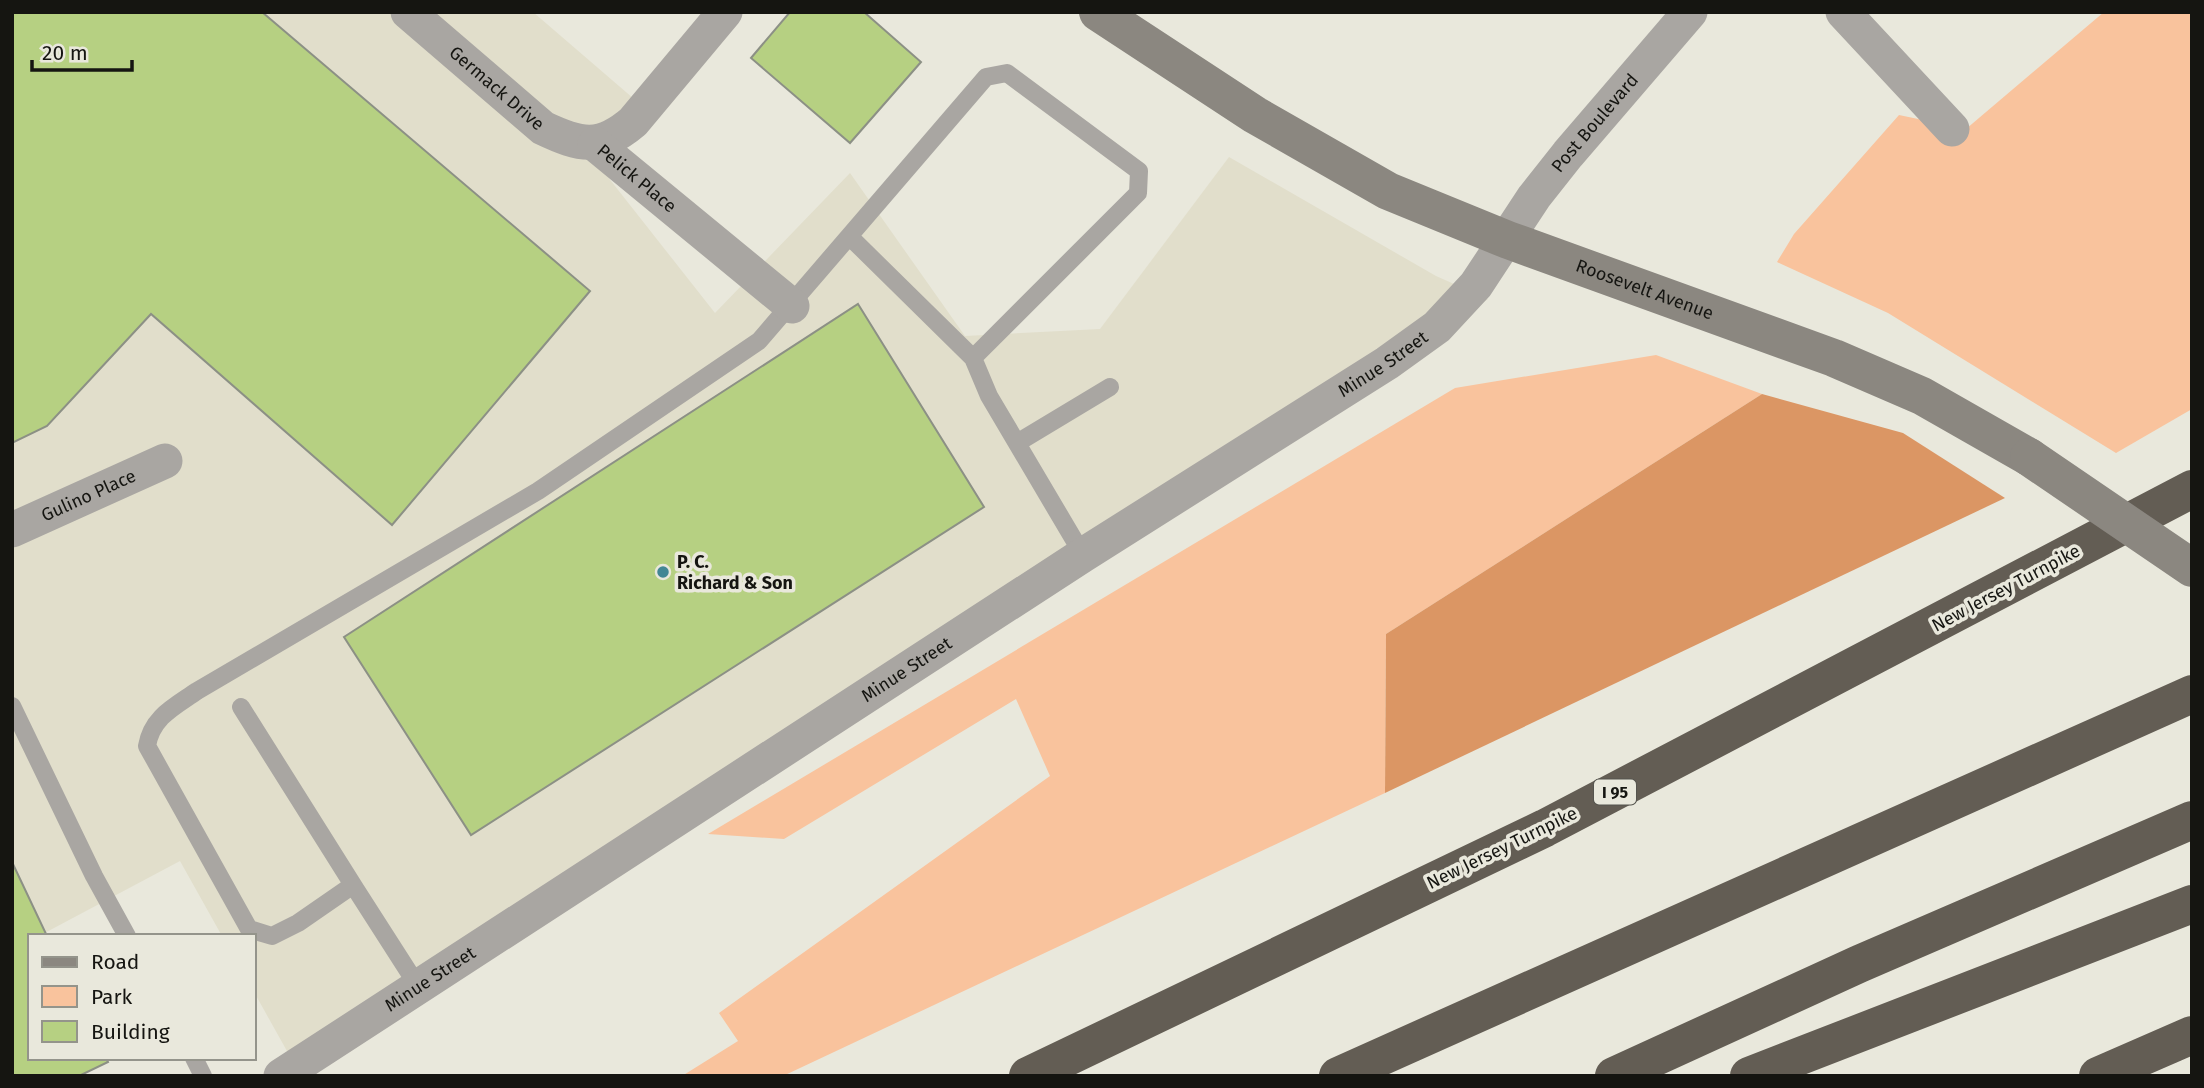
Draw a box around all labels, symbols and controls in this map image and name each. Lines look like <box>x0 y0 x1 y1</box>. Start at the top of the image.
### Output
scale bar <box>32 28 131 72</box>
text: 20 m <box>42 40 88 66</box>
street label: Germack Drive <box>445 41 549 135</box>
street label: Post Boulevard <box>1547 69 1643 177</box>
street label: Pelick Place <box>593 139 681 217</box>
street label: Roosevelt Avenue <box>1573 255 1717 324</box>
street label: Minue Street <box>1334 326 1433 402</box>
street label: Gulino Place <box>38 465 139 526</box>
street label: New Jersey Turnpike <box>1928 540 2084 636</box>
place label: P. C. Richard & Son <box>677 551 793 594</box>
marker: P. C. Richard & Son <box>655 564 671 580</box>
street label: Minue Street <box>857 632 956 707</box>
road number: I 95 <box>1594 779 1636 804</box>
street label: New Jersey Turnpike <box>1423 802 1581 894</box>
legend <box>28 934 256 1060</box>
street label: Minue Street <box>381 941 480 1016</box>
text: Road <box>91 949 139 975</box>
text: Park <box>91 984 133 1010</box>
text: Building <box>91 1019 170 1045</box>

